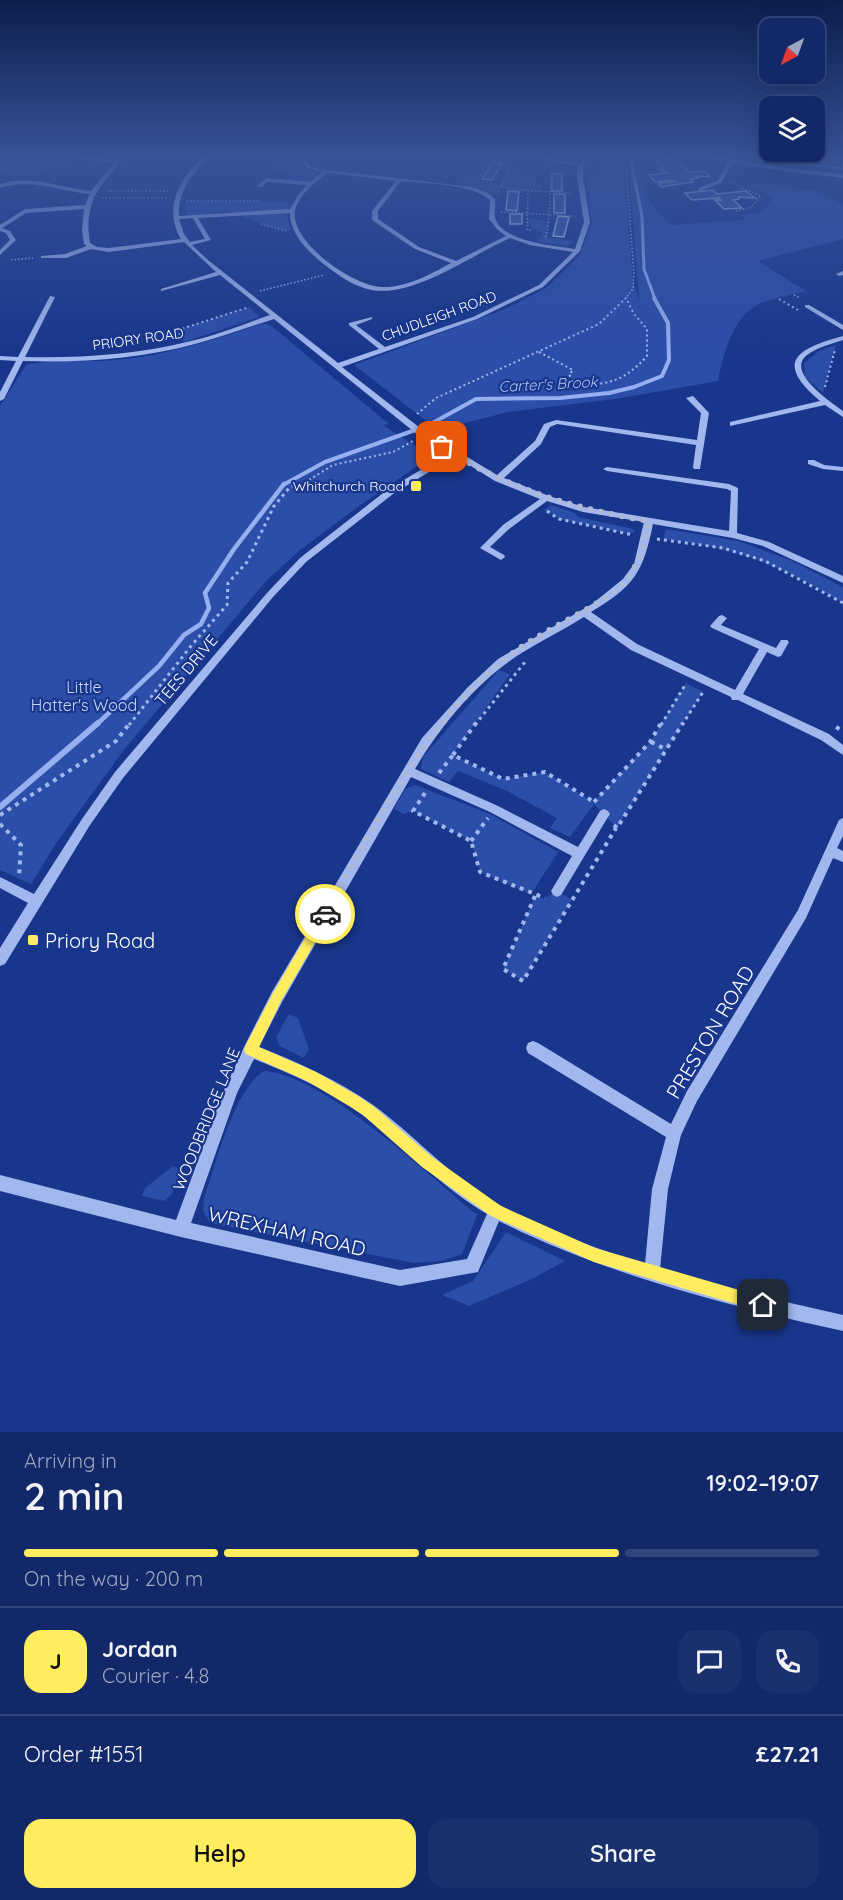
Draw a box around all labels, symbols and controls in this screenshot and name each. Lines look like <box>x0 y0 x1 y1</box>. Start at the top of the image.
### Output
north arrow <box>759 18 825 84</box>
map controls <box>759 18 825 162</box>
button: layers <box>759 96 825 162</box>
street label: CHUDLEIGH ROAD <box>379 287 499 345</box>
street label: PRIORY ROAD <box>91 324 185 354</box>
water label: Carter's Brook <box>498 372 600 396</box>
pin <box>416 421 467 472</box>
icon: bag <box>425 430 458 463</box>
place label: Whitchurch Road <box>293 477 404 495</box>
marker: Whitchurch Road <box>409 479 423 493</box>
street label: TEES DRIVE <box>150 630 222 710</box>
park label: Little Hatter's Wood <box>31 677 137 715</box>
courier <box>295 884 355 944</box>
icon: car <box>309 898 342 931</box>
place label: Priory Road <box>45 928 155 953</box>
marker: Priory Road <box>26 933 40 947</box>
street label: PRESTON ROAD <box>660 961 760 1103</box>
street label: WOODBRIDGE LANE <box>168 1045 244 1193</box>
street label: WREXHAM ROAD <box>206 1201 368 1261</box>
pin <box>737 1279 788 1330</box>
icon: home <box>746 1288 779 1321</box>
text: Arriving in <box>24 1448 117 1473</box>
text: 19:02–19:07 <box>706 1469 819 1497</box>
text: 2 min <box>24 1471 125 1520</box>
text: On the way · 200 m <box>24 1566 203 1591</box>
button: chat <box>678 1630 741 1693</box>
button: phone <box>756 1630 819 1693</box>
text: Jordan <box>102 1635 178 1663</box>
text: J <box>49 1647 62 1675</box>
text: Courier · 4.8 <box>102 1663 209 1688</box>
text: Order #1551 <box>24 1740 144 1768</box>
text: £27.21 <box>756 1740 819 1768</box>
button: Help <box>24 1819 416 1888</box>
button: Share <box>428 1819 819 1888</box>

